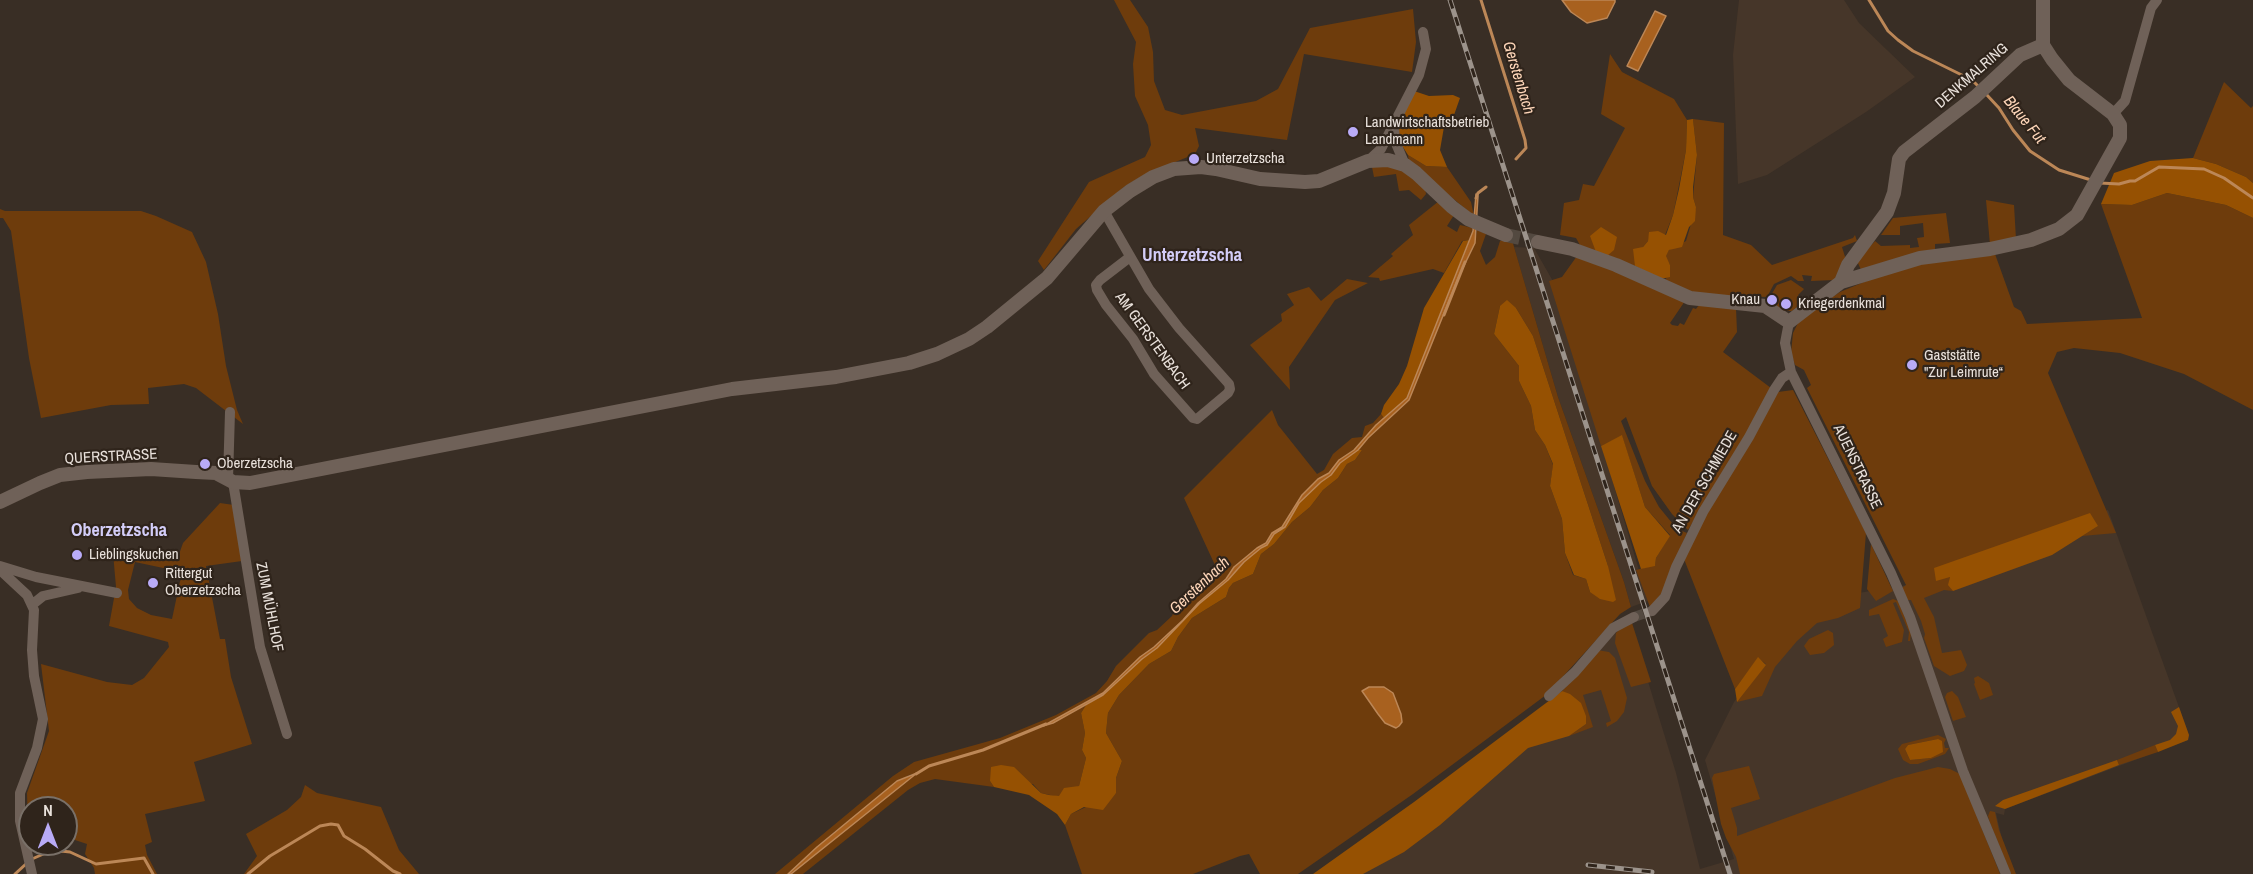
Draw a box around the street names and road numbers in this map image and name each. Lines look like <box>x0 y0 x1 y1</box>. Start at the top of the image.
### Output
street label: DENKMALRING <box>1932 40 2012 112</box>
street label: AM GERSTENBACH <box>1111 289 1193 393</box>
street label: AUENSTRASSE <box>1829 422 1885 512</box>
street label: AN DER SCHMIEDE <box>1669 428 1741 536</box>
street label: QUERSTRASSE <box>64 446 158 468</box>
street label: ZUM MÜHLHOF <box>251 561 287 653</box>

